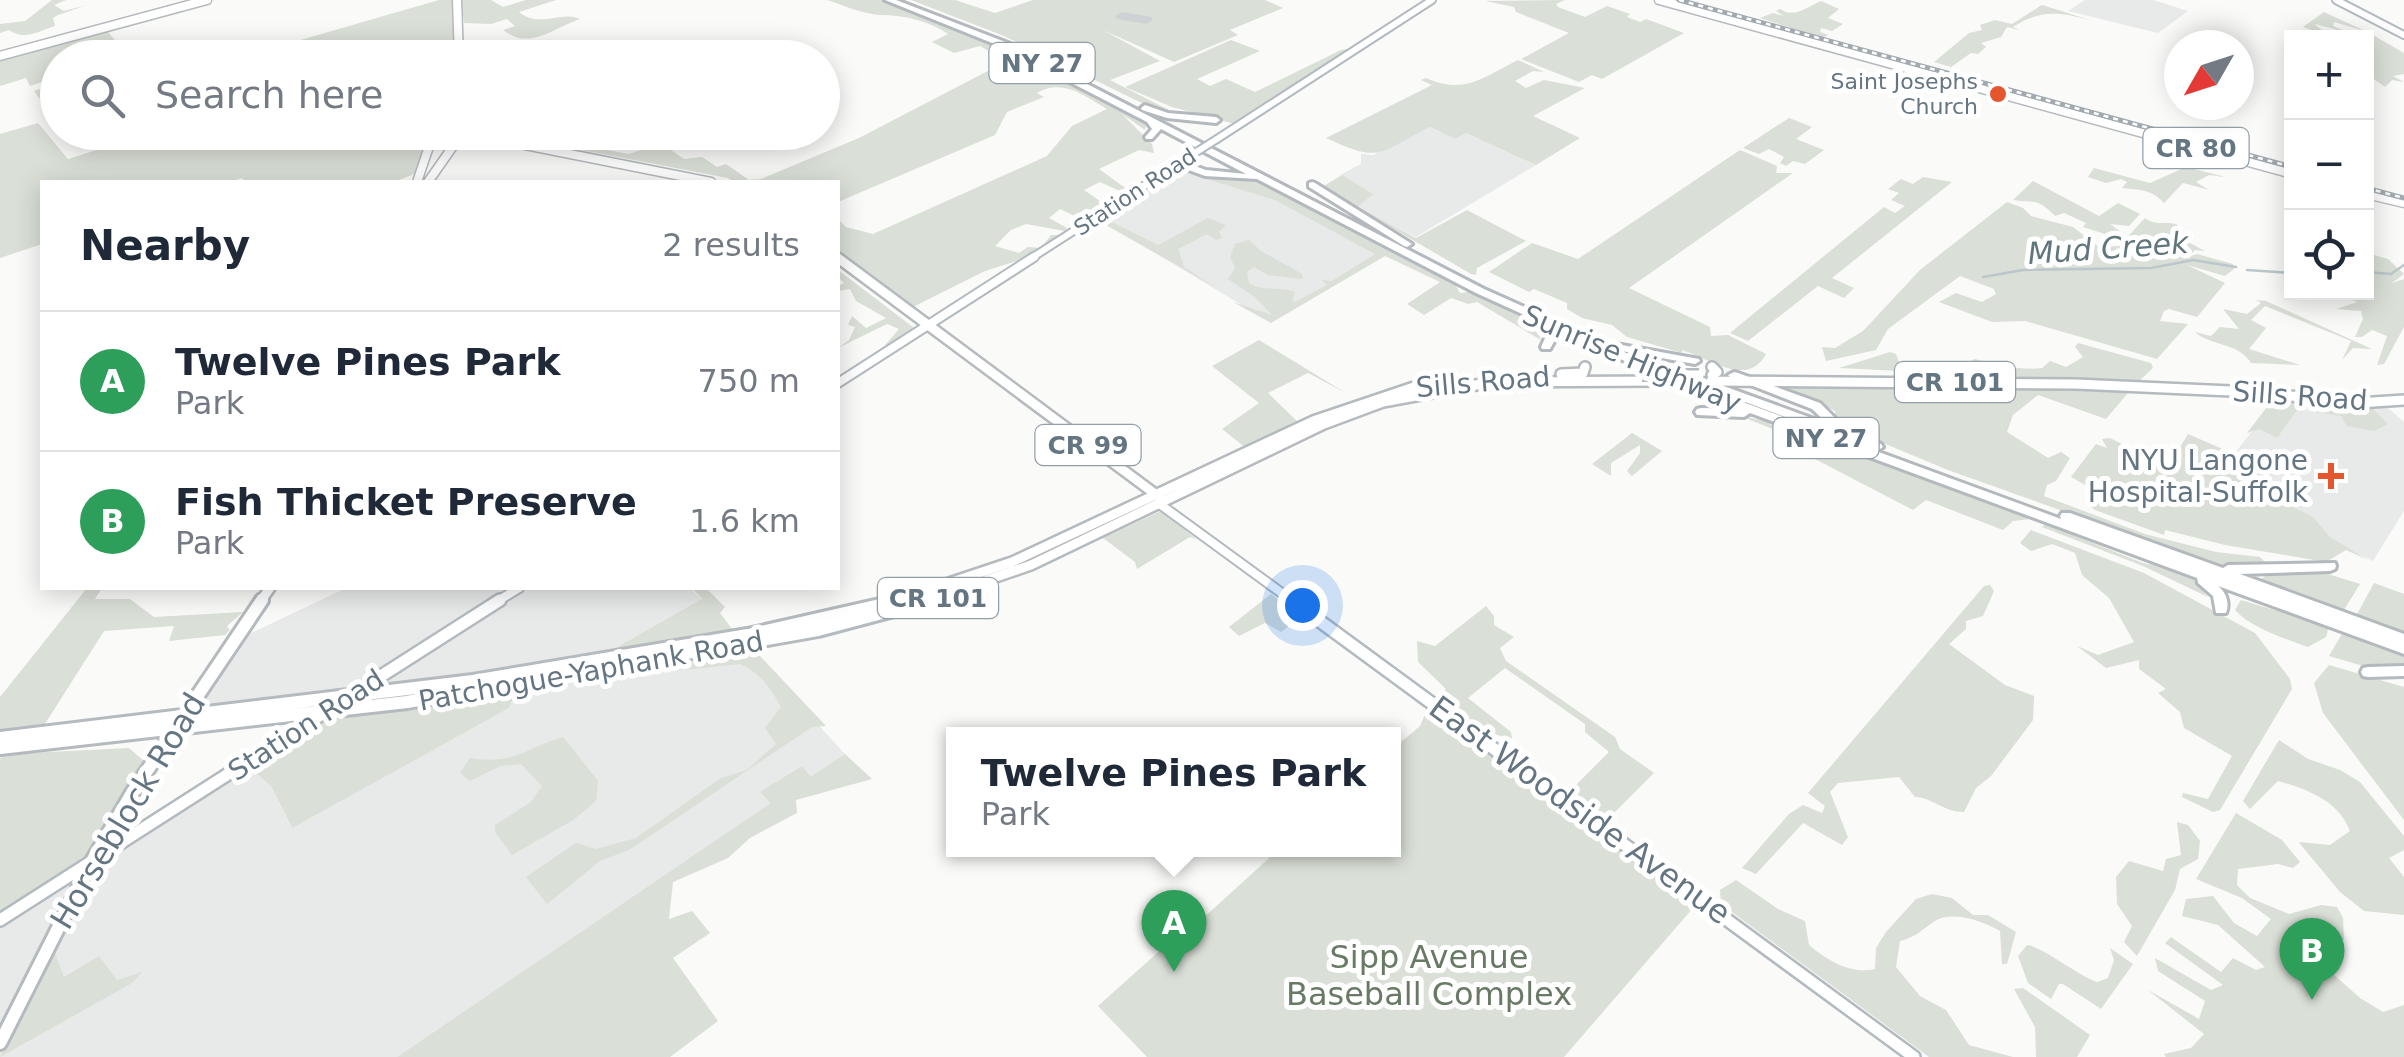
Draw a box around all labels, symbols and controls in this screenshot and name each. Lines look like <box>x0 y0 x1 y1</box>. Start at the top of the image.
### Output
north arrow <box>2164 30 2254 120</box>
map controls <box>2284 30 2374 300</box>
button: + <box>2284 30 2374 120</box>
search box <box>40 40 840 150</box>
road number: NY 27 <box>990 43 1094 83</box>
icon: search <box>75 68 130 123</box>
place label: Saint Josephs Church <box>1831 69 1978 119</box>
text: Search here <box>155 73 383 117</box>
marker: Saint Josephs Church <box>1987 83 2009 105</box>
button: − <box>2284 120 2374 210</box>
road number: CR 80 <box>2144 128 2248 168</box>
street label: Station Road <box>1069 143 1201 241</box>
button: locate <box>2284 210 2374 300</box>
text: Nearby <box>80 221 250 270</box>
water label: Mud Creek <box>2026 225 2191 271</box>
text: 2 results <box>662 226 800 264</box>
street label: Sunrise Highway <box>1518 298 1746 420</box>
text: Twelve Pines Park <box>175 340 560 384</box>
street label: Sills Road <box>1414 360 1552 404</box>
text: A <box>100 362 125 400</box>
text: 750 m <box>698 362 800 400</box>
road number: CR 101 <box>1895 362 2015 402</box>
street label: Sills Road <box>2232 375 2368 417</box>
text: Park <box>175 384 244 422</box>
road number: NY 27 <box>1774 418 1878 458</box>
road number: CR 99 <box>1036 425 1140 465</box>
place label: NYU Langone Hospital-Suffolk <box>2088 444 2309 509</box>
marker: NYU Langone Hospital-Suffolk <box>2318 463 2344 489</box>
text: Fish Thicket Preserve <box>175 480 637 524</box>
text: B <box>100 502 125 540</box>
text: 1.6 km <box>689 502 800 540</box>
text: Park <box>175 524 244 562</box>
road number: CR 101 <box>878 578 998 618</box>
your location <box>1277 580 1328 631</box>
street label: Patchogue-Yaphank Road <box>416 624 766 718</box>
street label: Station Road <box>222 662 390 788</box>
street label: Horseblock Road <box>43 686 213 936</box>
street label: East Woodside Avenue <box>1422 688 1738 932</box>
popup <box>946 727 1401 857</box>
text: Twelve Pines Park <box>981 751 1366 795</box>
text: Park <box>981 795 1050 833</box>
pin: A <box>1142 890 1206 972</box>
pin: B <box>2280 918 2344 1000</box>
park label: Sipp Avenue Baseball Complex <box>1286 938 1572 1013</box>

